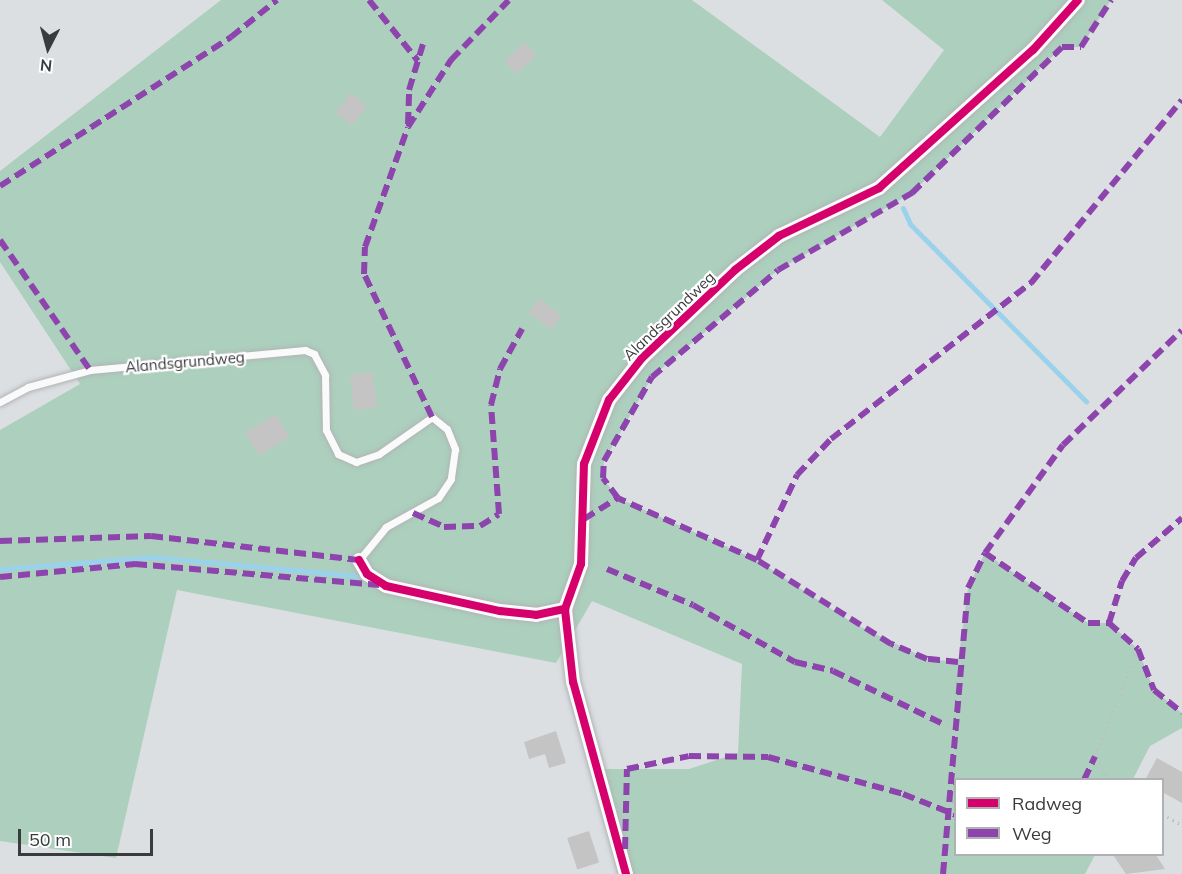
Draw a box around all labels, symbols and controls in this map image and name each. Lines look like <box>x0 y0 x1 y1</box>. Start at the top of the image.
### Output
north arrow <box>18 18 78 78</box>
text: N <box>39 55 53 76</box>
street label: Alandsgrundweg <box>620 268 718 364</box>
street label: Alandsgrundweg <box>124 348 246 376</box>
legend <box>954 778 1164 856</box>
text: Radweg <box>1012 792 1082 815</box>
scale bar <box>21 817 156 855</box>
text: Weg <box>1012 822 1052 845</box>
text: 50 m <box>29 828 71 851</box>

